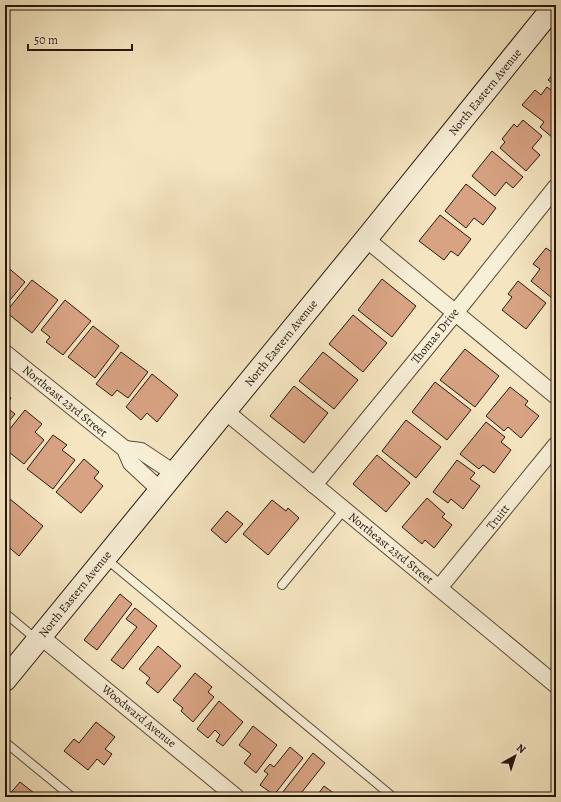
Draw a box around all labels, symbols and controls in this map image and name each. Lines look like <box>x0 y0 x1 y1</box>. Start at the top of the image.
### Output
scale bar <box>28 26 132 52</box>
text: 50 m <box>34 32 58 48</box>
street label: North Eastern Avenue <box>445 45 525 139</box>
street label: North Eastern Avenue <box>241 296 321 390</box>
street label: Thomas Drive <box>408 305 462 367</box>
street label: Northeast 23rd Street <box>19 362 111 440</box>
street label: Truitt <box>483 501 513 533</box>
street label: Northeast 23rd Street <box>345 509 437 587</box>
street label: North Eastern Avenue <box>35 547 115 641</box>
street label: Woodward Avenue <box>98 680 180 751</box>
north arrow <box>495 736 535 776</box>
text: N <box>513 740 529 757</box>

